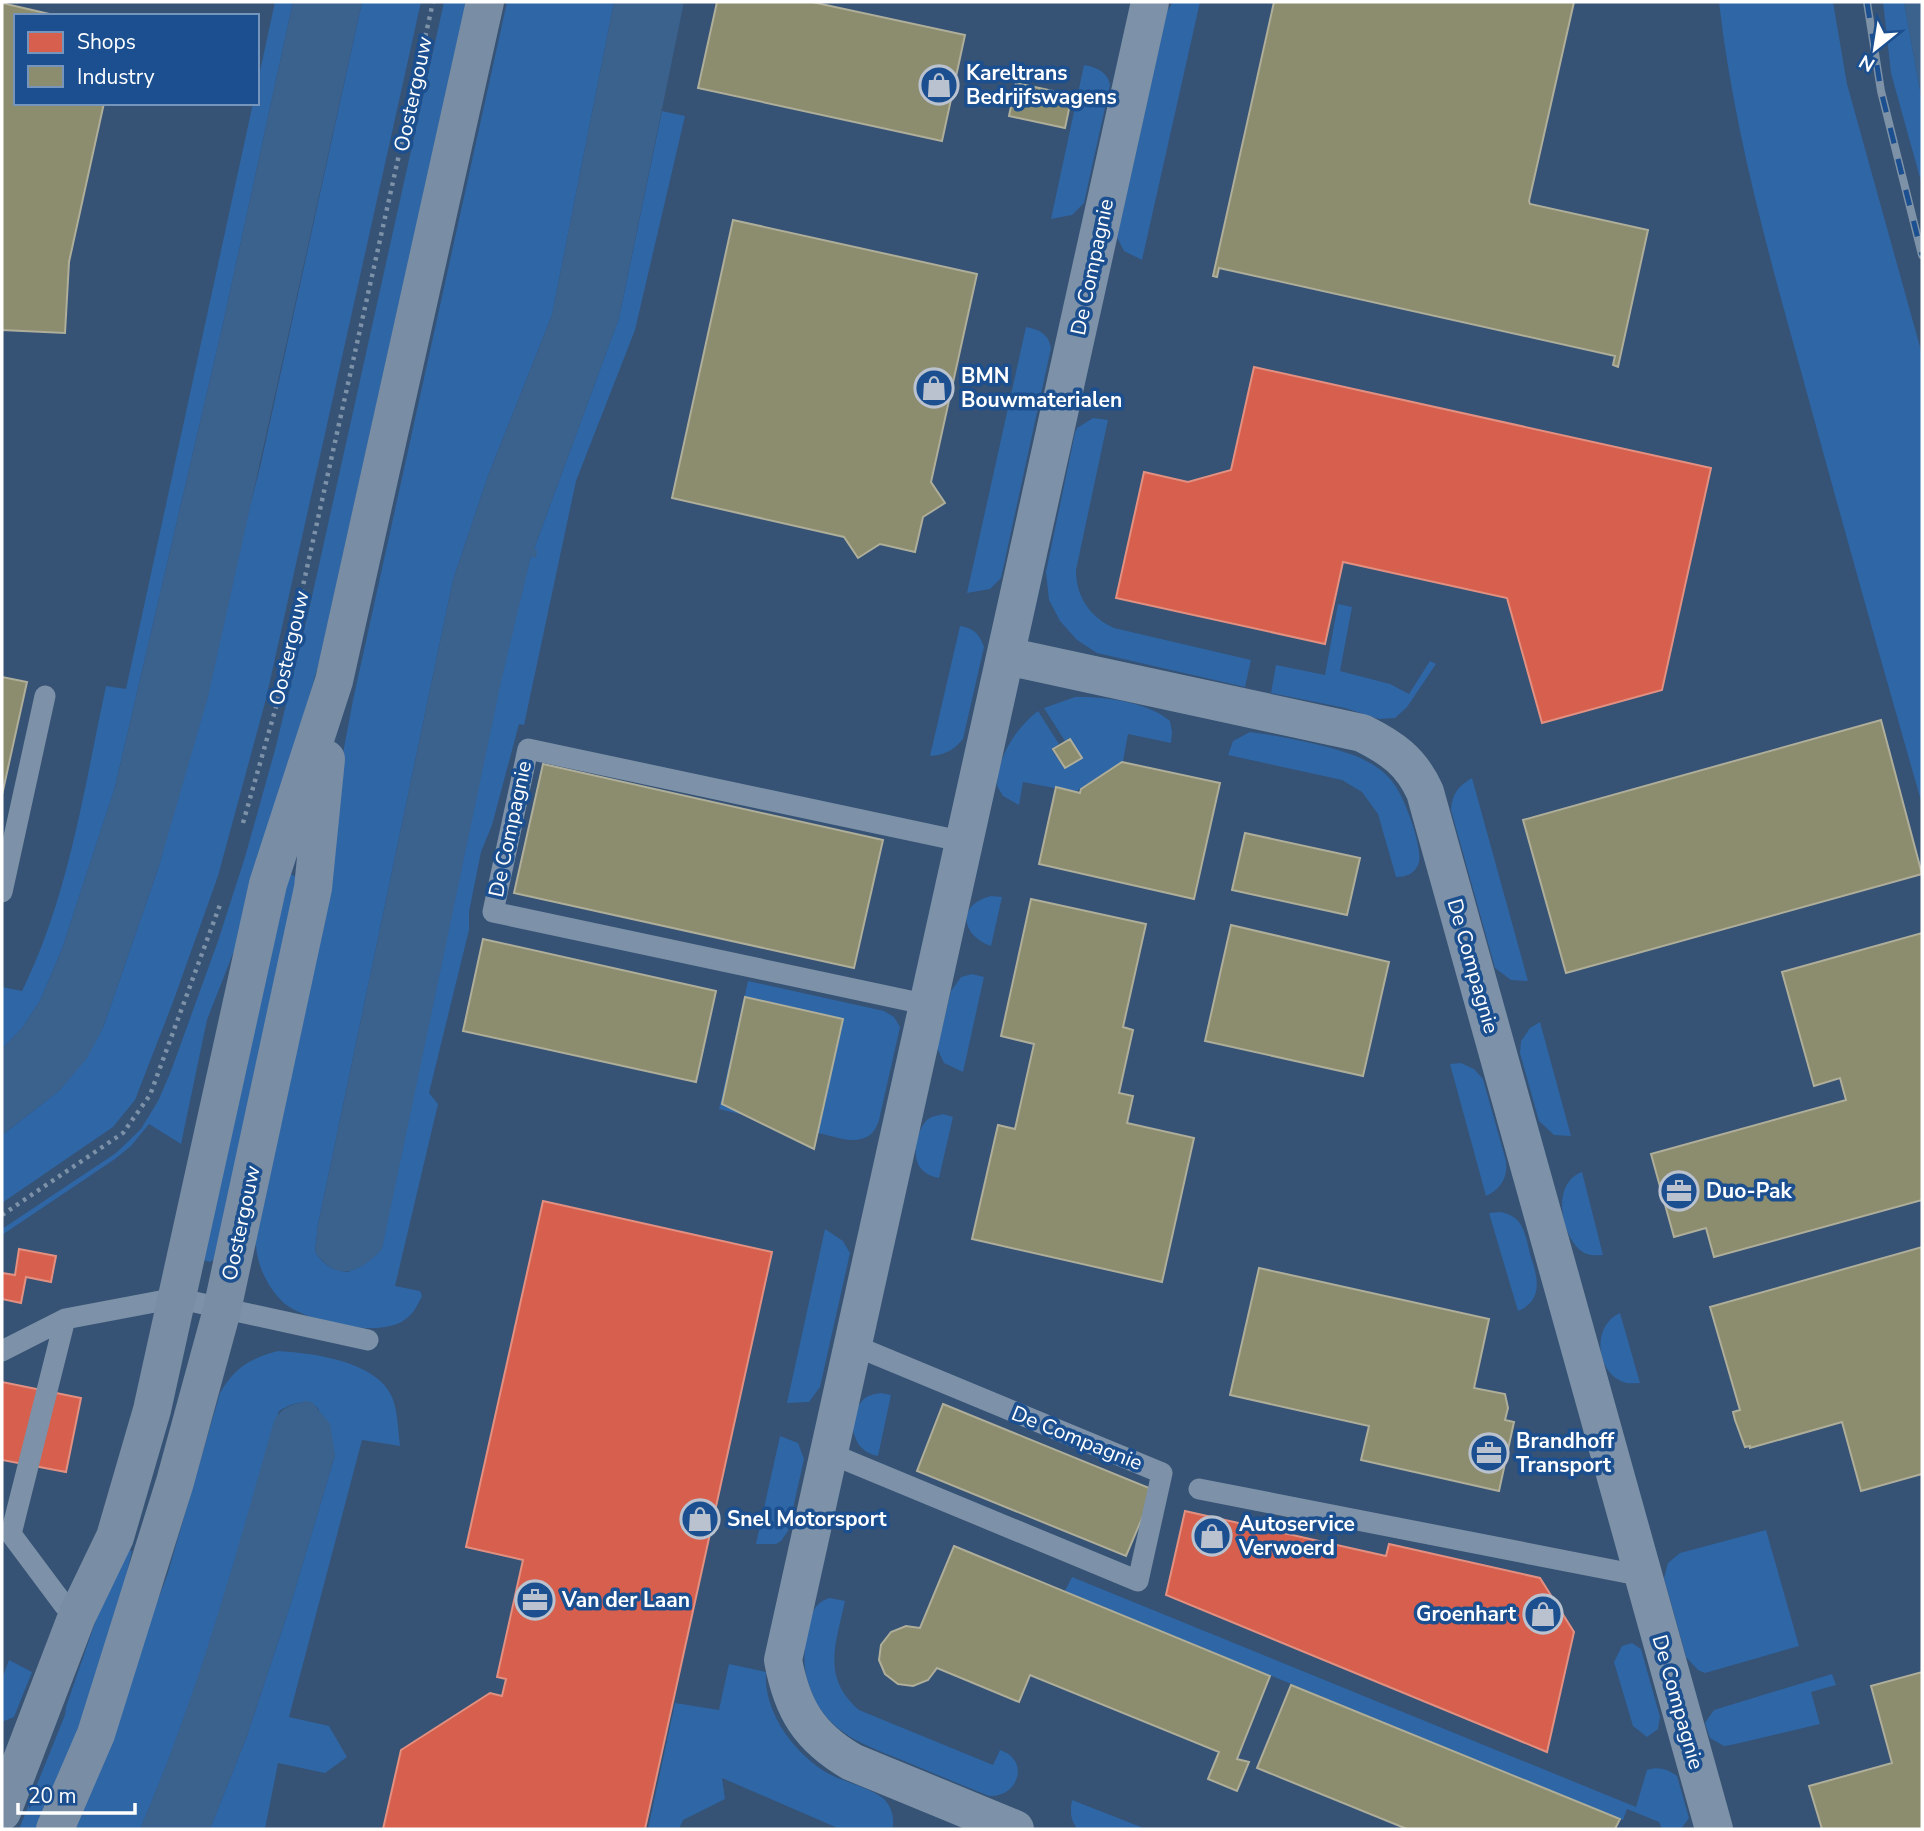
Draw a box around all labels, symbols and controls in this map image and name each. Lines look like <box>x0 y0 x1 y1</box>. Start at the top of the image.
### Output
legend <box>14 14 259 105</box>
north arrow <box>1840 14 1910 84</box>
text: Shops <box>77 28 136 56</box>
street label: Oostergouw <box>387 34 439 154</box>
text: N <box>1854 48 1880 78</box>
place label: Kareltrans Bedrijfswagens <box>966 59 1117 111</box>
text: Industry <box>77 63 155 91</box>
shop icon: Kareltrans Bedrijfswagens <box>918 64 960 106</box>
street label: De Compagnie <box>1064 196 1120 338</box>
place label: BMN Bouwmaterialen <box>961 362 1122 414</box>
shop icon: BMN Bouwmaterialen <box>913 367 955 409</box>
street label: Oostergouw <box>262 588 316 708</box>
street label: De Compagnie <box>482 758 538 900</box>
street label: De Compagnie <box>1440 895 1506 1037</box>
street label: Oostergouw <box>215 1163 267 1283</box>
office icon: Duo-Pak <box>1658 1170 1700 1212</box>
place label: Duo-Pak <box>1706 1177 1792 1205</box>
street label: De Compagnie <box>1007 1399 1147 1477</box>
place label: Brandhoff Transport <box>1516 1427 1614 1479</box>
office icon: Brandhoff Transport <box>1468 1432 1510 1474</box>
shop icon: Snel Motorsport <box>679 1498 721 1540</box>
place label: Snel Motorsport <box>727 1505 887 1533</box>
place label: Autoservice Verwoerd <box>1238 1510 1355 1562</box>
shop icon: Autoservice Verwoerd <box>1191 1515 1233 1557</box>
office icon: Van der Laan <box>514 1579 556 1621</box>
place label: Van der Laan <box>561 1586 690 1614</box>
shop icon: Groenhart <box>1522 1593 1564 1635</box>
place label: Groenhart <box>1416 1600 1517 1628</box>
street label: De Compagnie <box>1645 1631 1711 1773</box>
scale bar <box>18 1772 135 1816</box>
text: 20 m <box>28 1782 77 1810</box>

